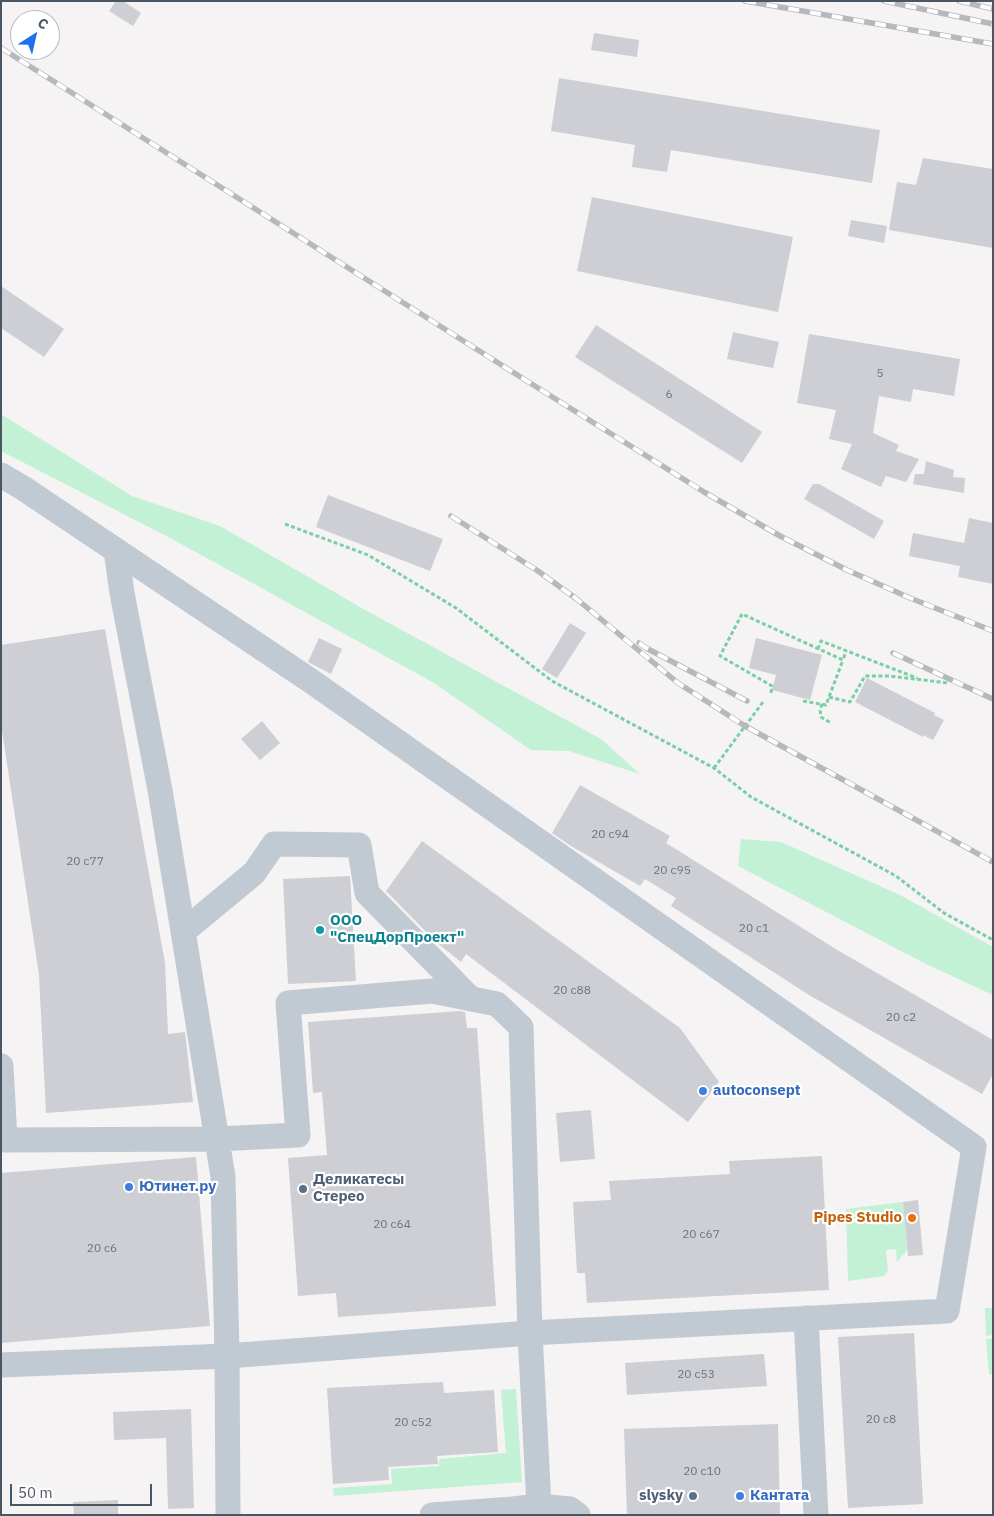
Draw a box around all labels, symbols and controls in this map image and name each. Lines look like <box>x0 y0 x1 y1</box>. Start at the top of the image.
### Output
north arrow <box>10 10 60 60</box>
text: С <box>34 14 52 34</box>
house number: 5 <box>876 367 884 381</box>
house number: 6 <box>665 388 673 402</box>
house number: 20 с94 <box>591 828 629 842</box>
house number: 20 с77 <box>66 855 104 869</box>
house number: 20 с95 <box>653 864 691 878</box>
place label: ООО "СпецДорПроект" <box>330 912 464 947</box>
house number: 20 с1 <box>739 922 769 936</box>
marker: ООО "СпецДорПроект" <box>314 924 326 936</box>
house number: 20 с88 <box>553 984 591 998</box>
house number: 20 с2 <box>886 1011 916 1025</box>
place label: autoconsept <box>713 1082 800 1100</box>
marker: autoconsept <box>697 1085 709 1097</box>
place label: Деликатесы Стерео <box>313 1171 404 1206</box>
place label: Ютинет.ру <box>139 1178 216 1196</box>
marker: Ютинет.ру <box>123 1181 135 1193</box>
marker: Деликатесы Стерео <box>297 1183 309 1195</box>
place label: Pipes Studio <box>813 1209 902 1227</box>
marker: Pipes Studio <box>906 1212 918 1224</box>
house number: 20 с64 <box>373 1218 411 1232</box>
house number: 20 с67 <box>682 1228 720 1242</box>
house number: 20 с6 <box>87 1242 117 1256</box>
house number: 20 с53 <box>677 1368 715 1382</box>
house number: 20 с8 <box>866 1413 896 1427</box>
house number: 20 с52 <box>394 1416 432 1430</box>
house number: 20 с10 <box>683 1465 721 1479</box>
scale bar <box>12 1474 155 1506</box>
text: 50 m <box>18 1483 53 1502</box>
place label: slysky <box>639 1487 683 1505</box>
place label: Кантата <box>750 1487 809 1505</box>
marker: slysky <box>687 1490 699 1502</box>
marker: Кантата <box>734 1490 746 1502</box>

